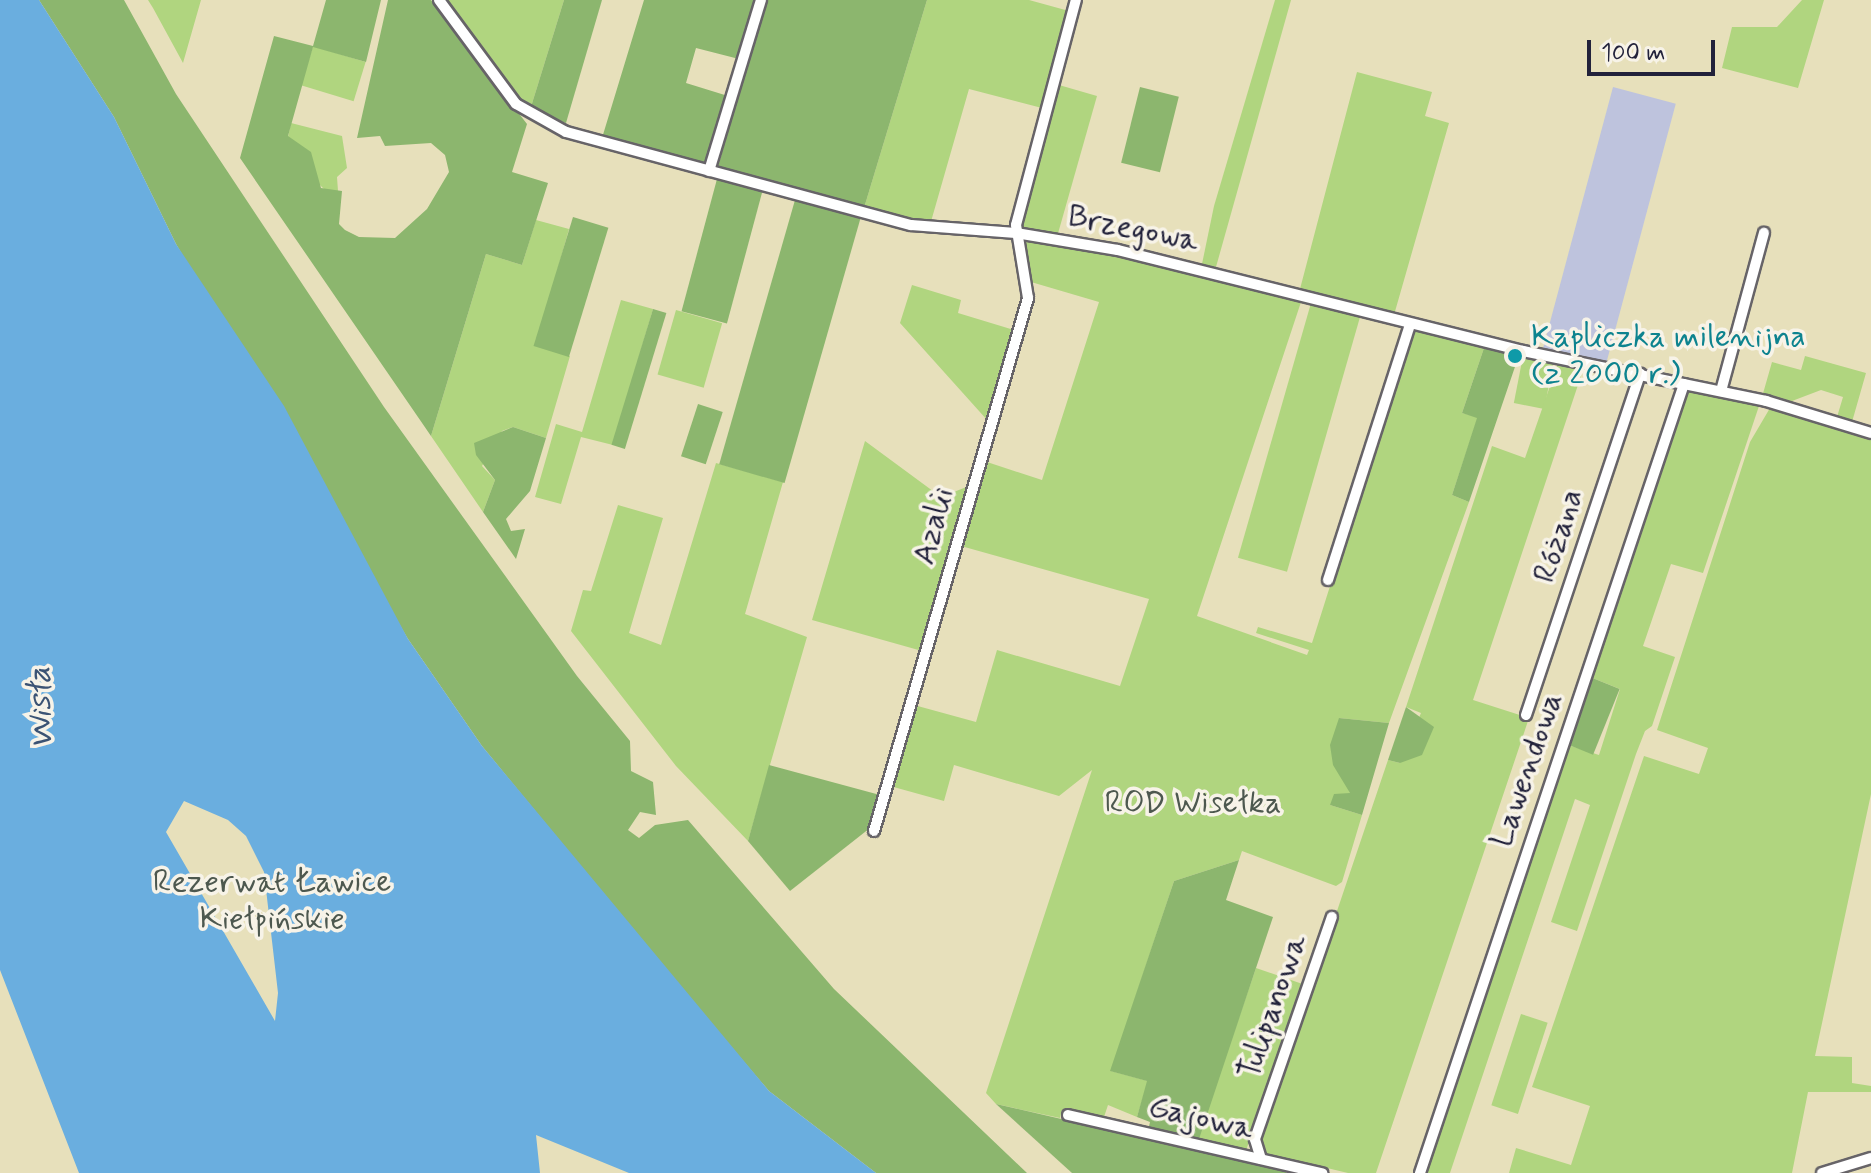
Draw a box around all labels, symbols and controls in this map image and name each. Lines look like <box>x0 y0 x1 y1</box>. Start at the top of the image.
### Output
scale bar <box>1591 24 1719 74</box>
text: 100 m <box>1601 38 1665 69</box>
street label: Brzegowa <box>1064 198 1202 260</box>
place label: Kapliczka milenijna (z 2000 r.) <box>1531 319 1808 394</box>
marker: Kapliczka milenijna (z 2000 r.) <box>1506 347 1524 365</box>
street label: Azalii <box>905 483 963 569</box>
street label: Różana <box>1526 484 1592 588</box>
water label: Wisła <box>19 666 63 750</box>
street label: Lawendowa <box>1483 688 1571 852</box>
park label: ROD Wisełka <box>1104 784 1282 822</box>
park label: Rezerwat Ławice Kiełpińskie <box>153 864 391 939</box>
street label: Tulipanowa <box>1230 929 1316 1085</box>
street label: Gajowa <box>1145 1087 1257 1149</box>

